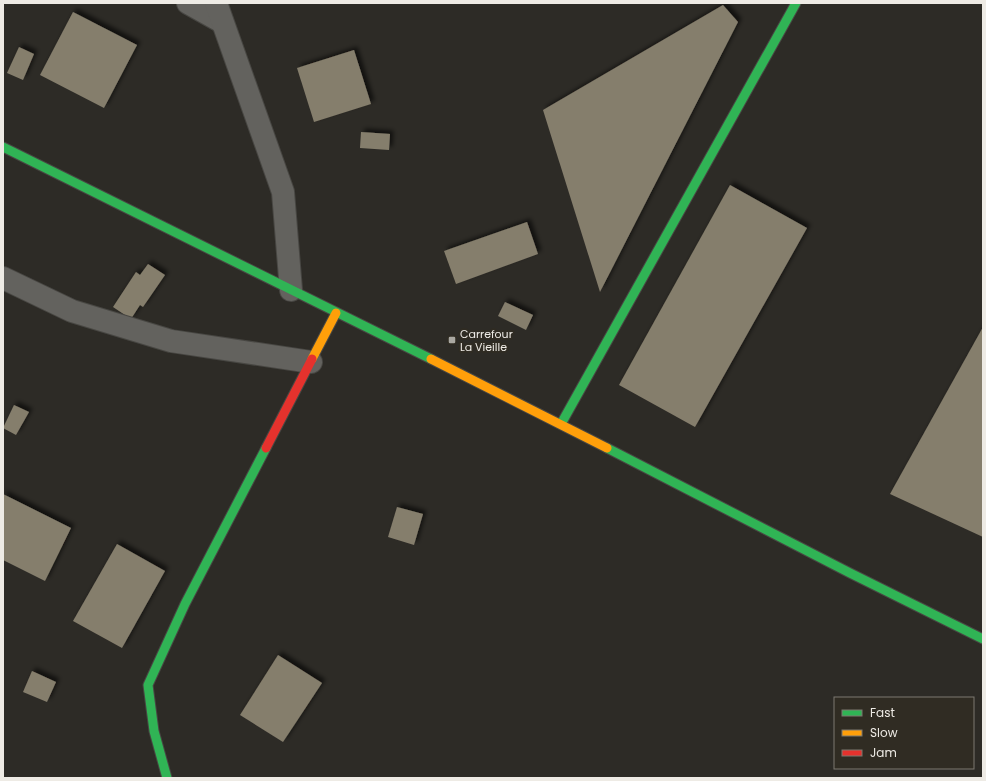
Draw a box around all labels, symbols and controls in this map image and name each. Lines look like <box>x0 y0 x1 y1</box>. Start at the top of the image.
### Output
place label: Carrefour La Vieille <box>460 326 513 355</box>
marker: Carrefour La Vieille <box>447 335 457 345</box>
legend <box>834 697 974 769</box>
text: Fast <box>870 704 895 721</box>
text: Slow <box>870 724 898 741</box>
text: Jam <box>870 744 897 761</box>

